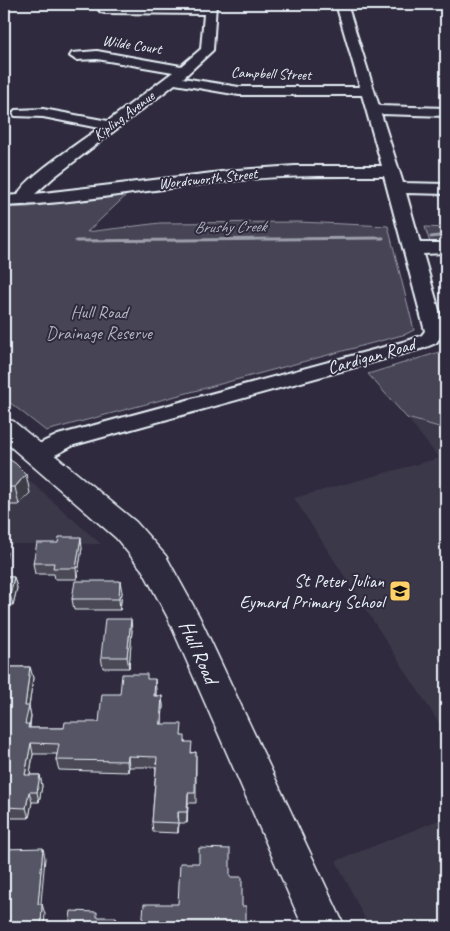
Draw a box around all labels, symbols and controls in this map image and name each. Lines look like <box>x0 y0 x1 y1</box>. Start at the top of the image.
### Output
street label: Wilde Court <box>101 31 165 59</box>
street label: Campbell Street <box>231 63 313 85</box>
street label: Kipling Avenue <box>90 86 159 145</box>
street label: Wordsworth Street <box>158 164 260 194</box>
water label: Brushy Creek <box>194 216 269 238</box>
park label: Hull Road Drainage Reserve <box>46 301 153 344</box>
street label: Cardigan Road <box>325 332 420 379</box>
place label: St Peter Julian Eymard Primary School <box>240 570 387 613</box>
school or university icon: St Peter Julian Eymard Primary School <box>388 579 412 603</box>
street label: Hull Road <box>174 616 226 690</box>

